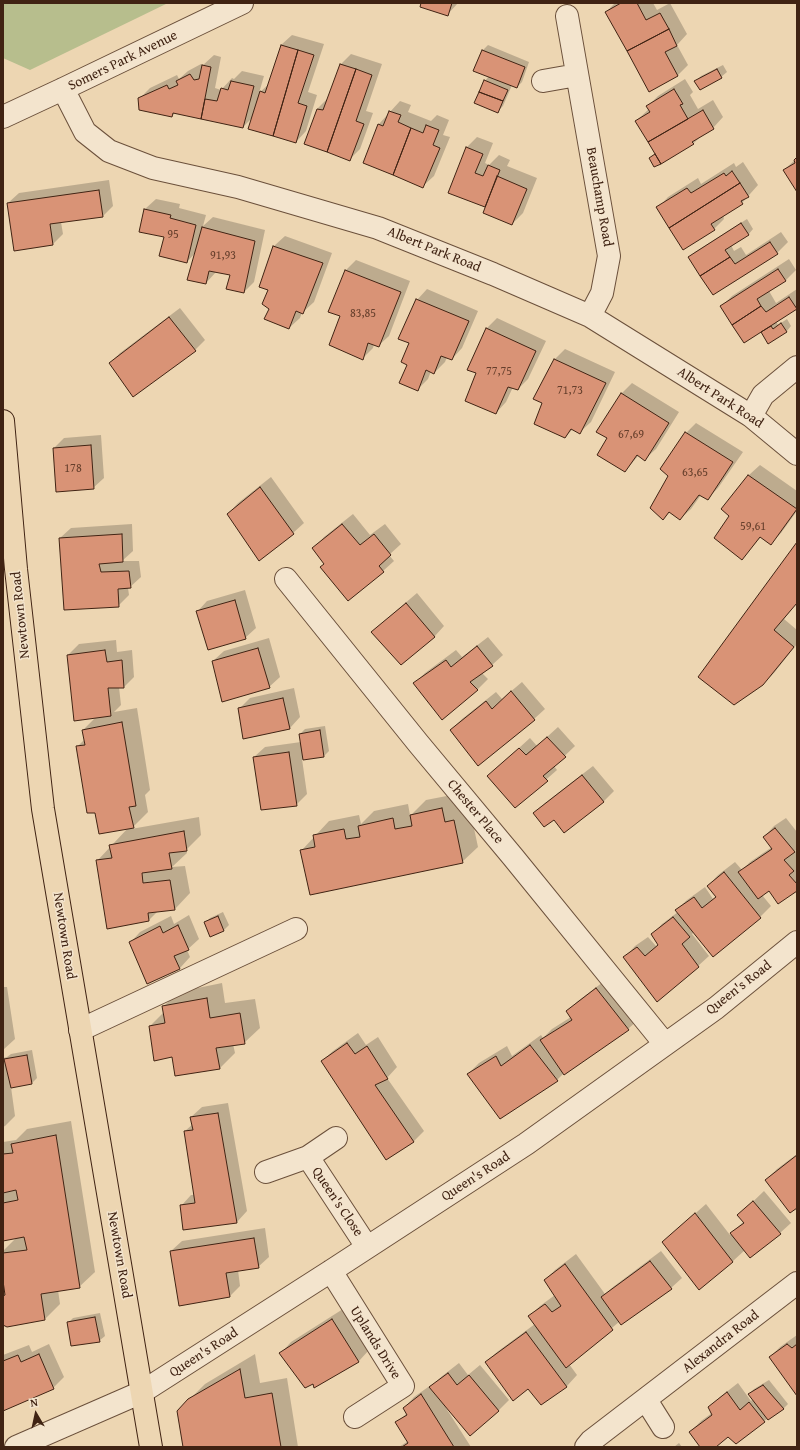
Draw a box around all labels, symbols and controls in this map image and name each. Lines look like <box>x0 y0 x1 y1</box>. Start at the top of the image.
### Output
street label: Somers Park Avenue <box>66 27 180 95</box>
street label: Beauchamp Road <box>582 146 616 248</box>
street label: Albert Park Road <box>385 224 483 276</box>
house number: 95 <box>167 228 179 242</box>
house number: 91,93 <box>210 249 236 263</box>
house number: 83,85 <box>350 307 376 321</box>
street label: Albert Park Road <box>674 364 766 432</box>
house number: 77,75 <box>486 365 512 379</box>
house number: 71,73 <box>557 384 583 398</box>
house number: 67,69 <box>618 428 644 442</box>
house number: 178 <box>64 462 82 476</box>
house number: 63,65 <box>682 466 708 480</box>
house number: 59,61 <box>740 520 766 534</box>
street label: Newtown Road <box>8 571 34 659</box>
street label: Chester Place <box>443 776 507 848</box>
street label: Newtown Road <box>49 891 79 981</box>
street label: Queen's Road <box>703 957 775 1019</box>
street label: Queen's Road <box>438 1149 514 1205</box>
street label: Queen's Close <box>308 1164 366 1240</box>
street label: Newtown Road <box>103 1210 135 1300</box>
street label: Uplands Drive <box>346 1303 404 1383</box>
street label: Alexandra Road <box>679 1307 763 1377</box>
street label: Queen's Road <box>166 1325 242 1381</box>
north arrow <box>16 1394 56 1434</box>
text: N <box>29 1394 39 1411</box>

